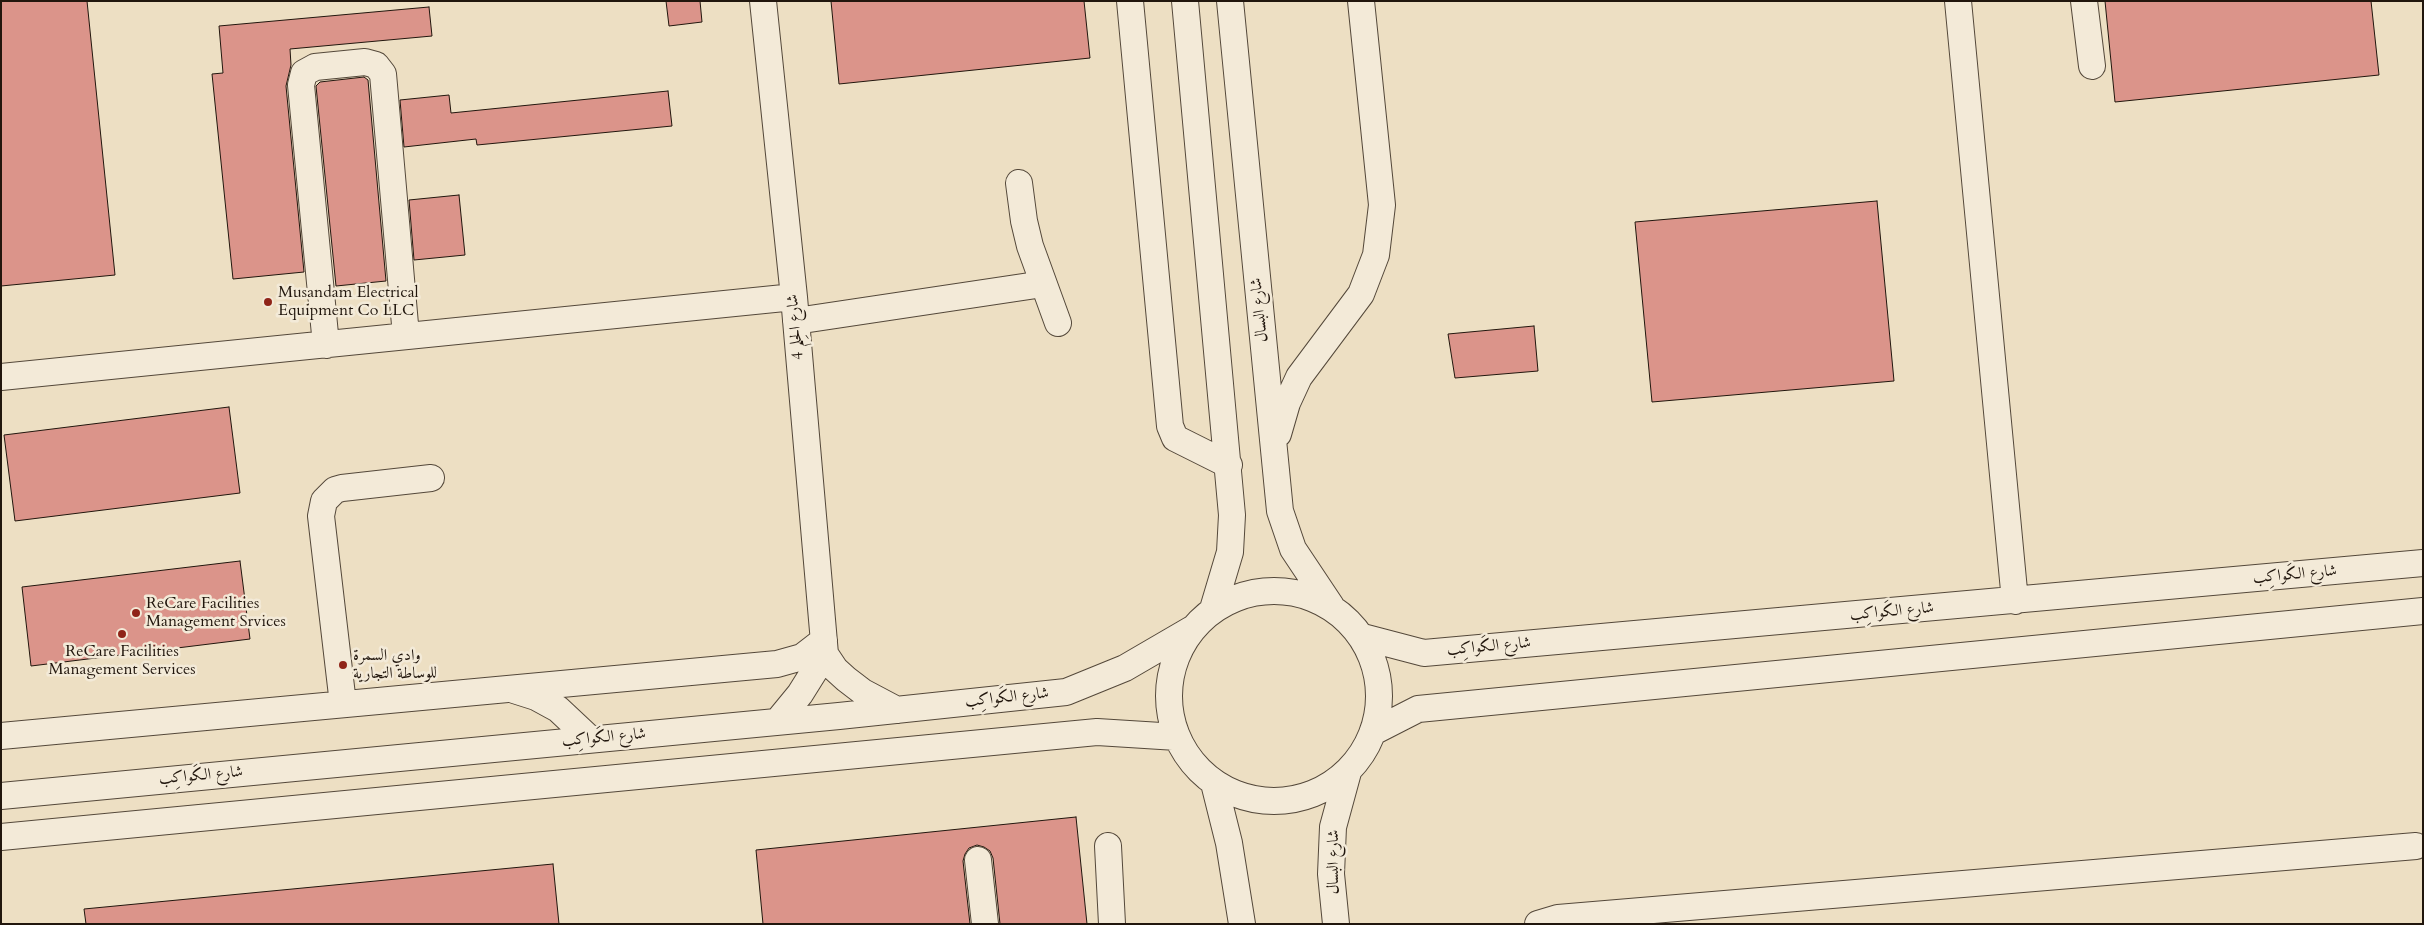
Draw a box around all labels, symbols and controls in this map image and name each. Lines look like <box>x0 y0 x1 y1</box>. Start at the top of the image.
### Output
street label: شارع البسال <box>1247 277 1273 343</box>
place label: Musandam Electrical Equipment Co LLC <box>278 283 419 321</box>
street label: شارع الحِلم 4 <box>784 293 808 361</box>
marker: Musandam Electrical Equipment Co LLC <box>262 296 274 308</box>
street label: شارع الكَواكِب <box>2252 562 2338 588</box>
place label: ReCare Facilities Management Srvices <box>146 594 286 632</box>
street label: شارع الكَواكِب <box>1849 599 1935 625</box>
marker: ReCare Facilities Management Srvices <box>130 607 142 619</box>
marker: ReCare Facilities Management Services <box>116 628 128 640</box>
street label: شارع الكَواكِب <box>1446 634 1532 660</box>
place label: ReCare Facilities Management Services <box>48 642 196 680</box>
place label: وادي السمرة للوساطة التجارية <box>353 646 437 684</box>
marker: وادي السمرة للوساطة التجارية <box>337 659 349 671</box>
street label: شارع الكَواكِب <box>964 684 1050 712</box>
street label: شارع الكَواكِب <box>561 725 647 751</box>
street label: شارع الكَواكِب <box>158 763 244 789</box>
street label: شارع البسال <box>1324 830 1344 894</box>

